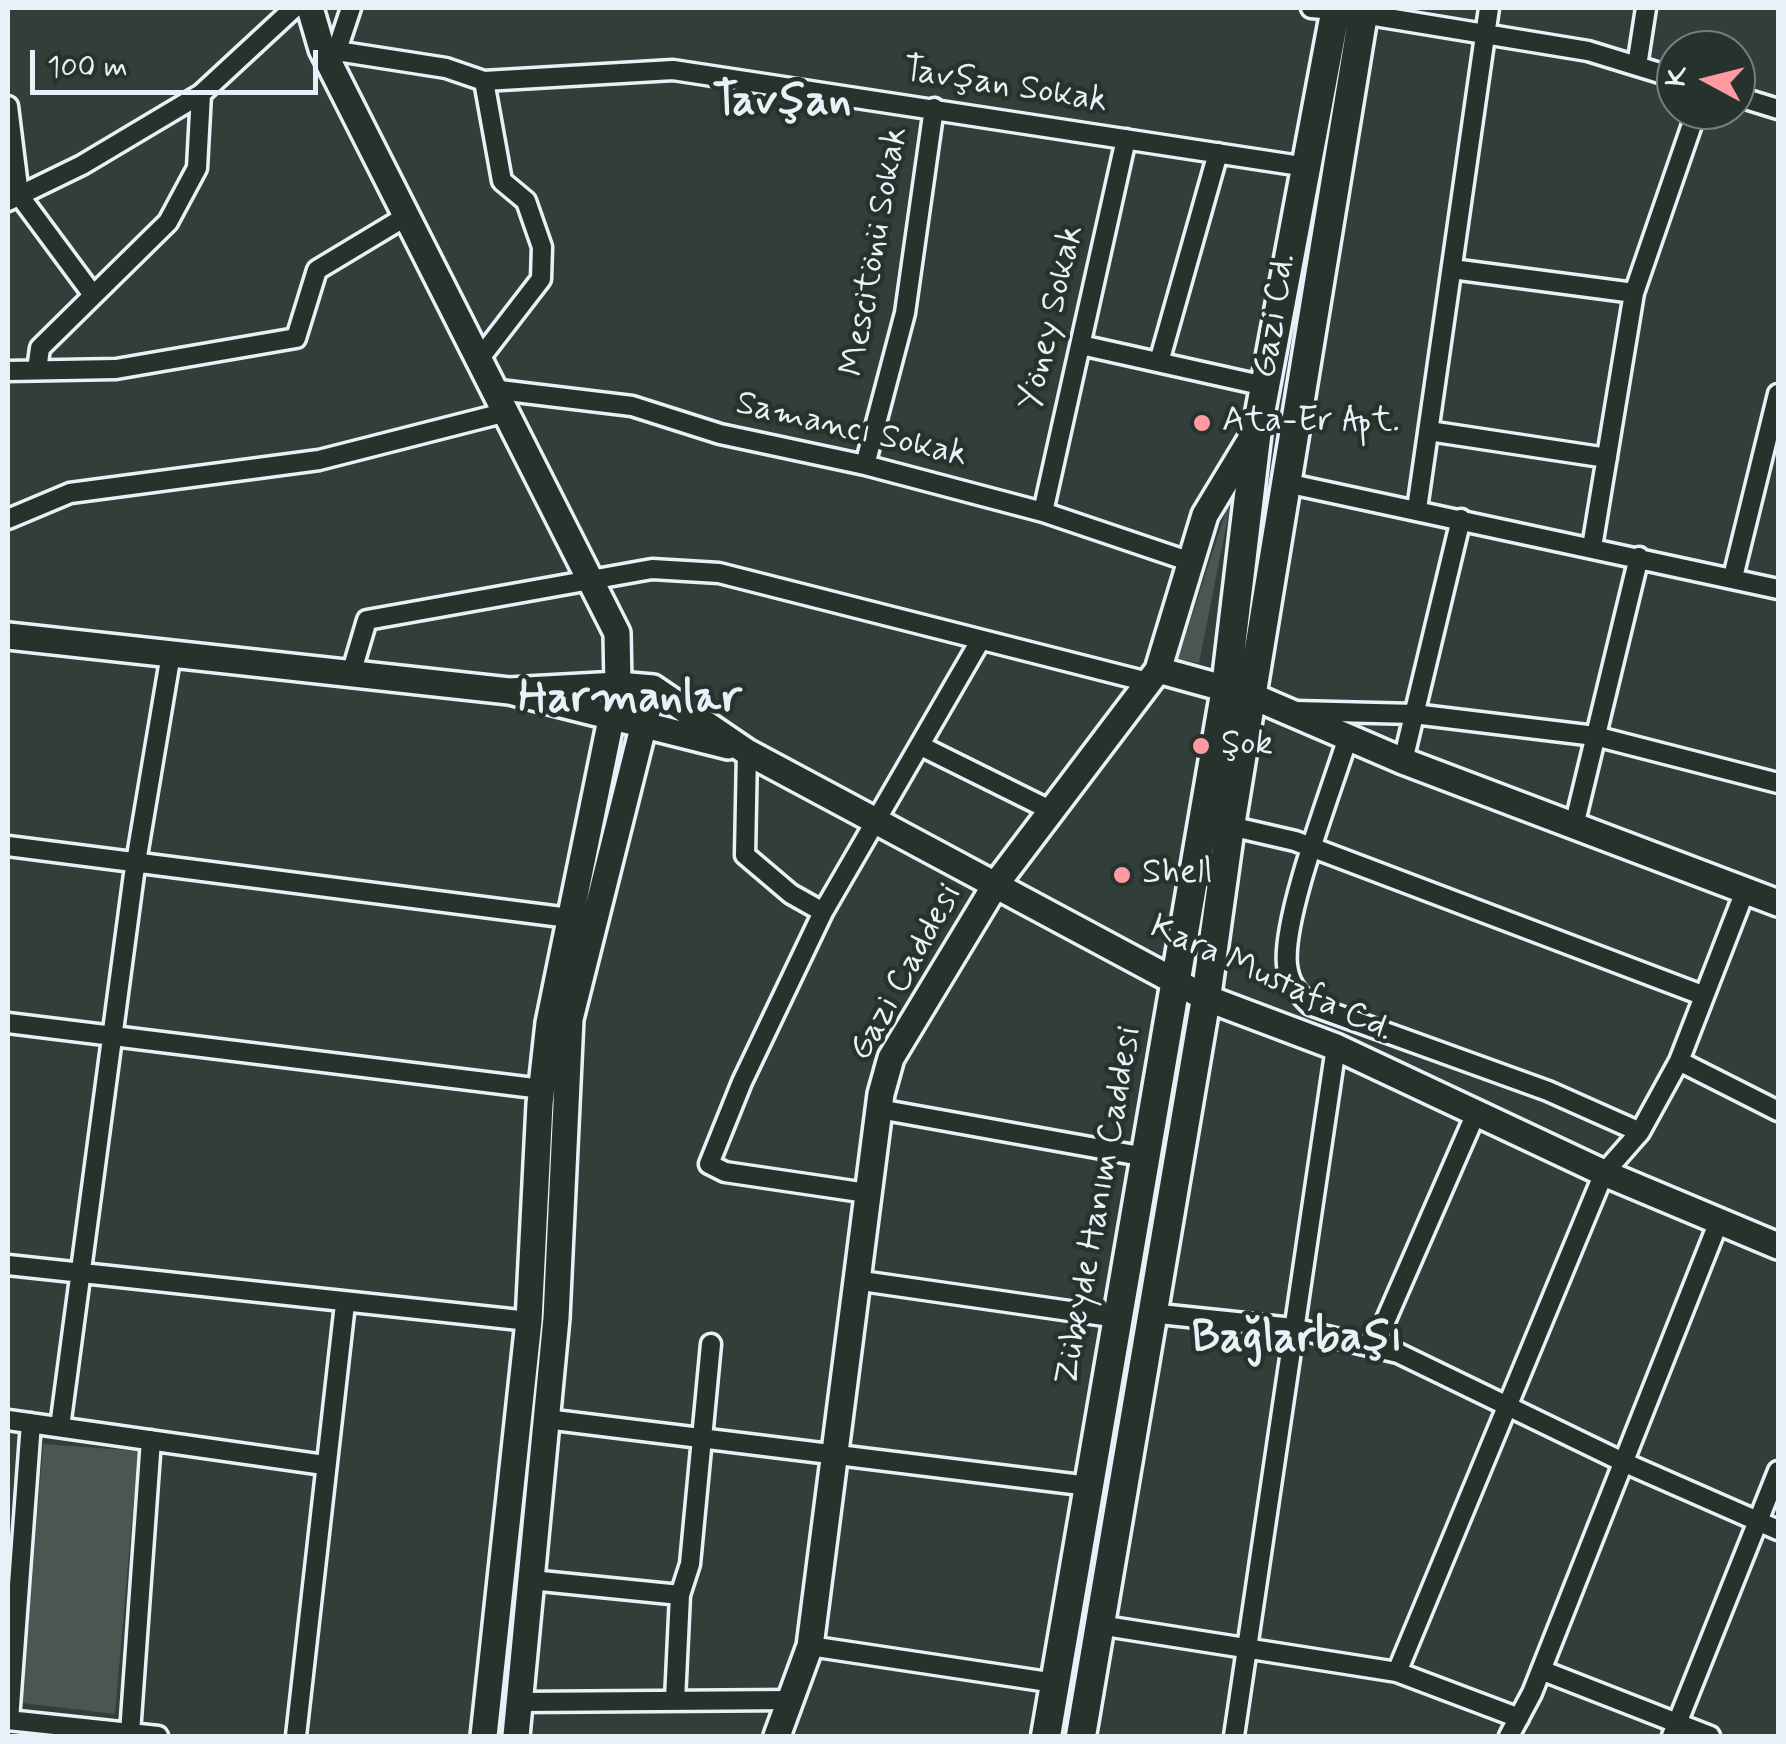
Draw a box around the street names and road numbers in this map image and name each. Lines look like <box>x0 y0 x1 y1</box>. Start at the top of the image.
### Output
street label: Tavşan Sokak <box>900 50 1110 124</box>
street label: Mescitönü Sokak <box>833 124 919 380</box>
street label: Yöney Sokak <box>1011 222 1095 414</box>
street label: Gazi Cd. <box>1245 251 1307 381</box>
street label: Samancı Sokak <box>731 384 971 478</box>
street label: Gazi Caddesi <box>841 877 973 1069</box>
street label: Kara Mustafa Cd. <box>1143 908 1399 1052</box>
street label: Zübeyde Hanım Caddesi <box>1048 1023 1152 1389</box>

